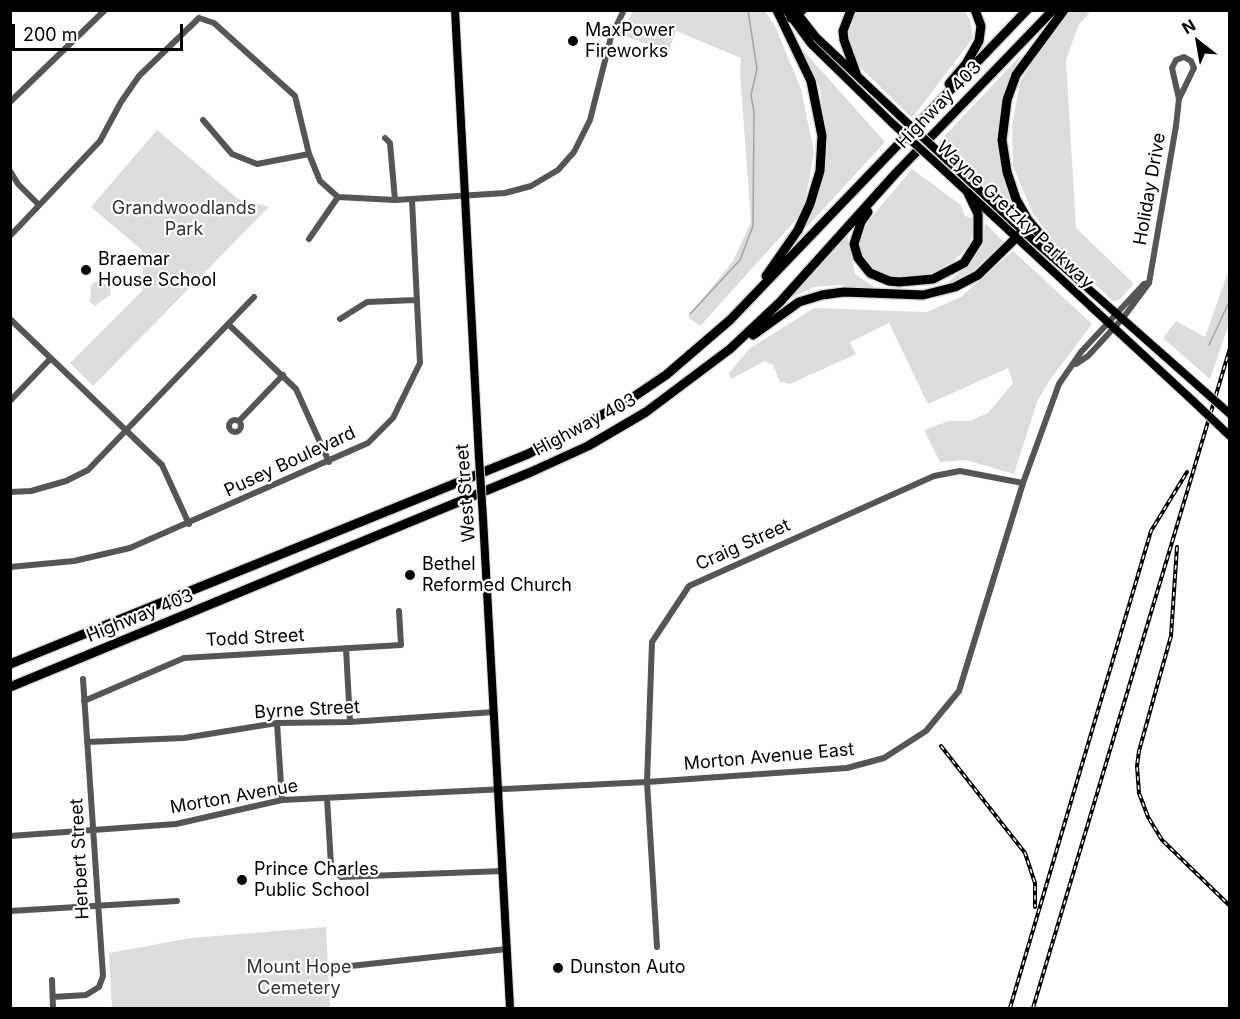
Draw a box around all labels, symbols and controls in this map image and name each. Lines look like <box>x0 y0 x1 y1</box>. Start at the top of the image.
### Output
scale bar <box>15 12 186 50</box>
north arrow <box>1168 12 1228 72</box>
text: N <box>1178 15 1199 38</box>
place label: MaxPower Fireworks <box>585 20 675 63</box>
text: 200 m <box>23 24 78 45</box>
marker: MaxPower Fireworks <box>566 34 580 48</box>
street label: Highway 403 <box>892 57 986 153</box>
street label: Holiday Drive <box>1130 131 1170 247</box>
street label: Wayne Gretzky Parkway <box>932 136 1098 294</box>
park label: Grandwoodlands Park <box>112 198 256 240</box>
place label: Braemar House School <box>98 249 216 292</box>
marker: Braemar House School <box>79 263 93 277</box>
street label: Highway 403 <box>530 389 640 461</box>
street label: Pusey Boulevard <box>221 422 359 502</box>
street label: West Street <box>452 443 480 543</box>
street label: Craig Street <box>692 515 794 575</box>
place label: Bethel Reformed Church <box>422 554 572 596</box>
marker: Bethel Reformed Church <box>403 568 417 582</box>
street label: Highway 403 <box>83 585 197 647</box>
street label: Todd Street <box>205 625 305 651</box>
street label: Byrne Street <box>254 696 360 724</box>
street label: Morton Avenue East <box>683 739 855 775</box>
street label: Morton Avenue <box>168 775 300 819</box>
street label: Herbert Street <box>66 798 94 920</box>
place label: Prince Charles Public School <box>254 859 379 902</box>
marker: Prince Charles Public School <box>235 873 249 887</box>
park label: Mount Hope Cemetery <box>247 957 351 1000</box>
place label: Dunston Auto <box>570 957 686 979</box>
marker: Dunston Auto <box>551 961 565 975</box>

